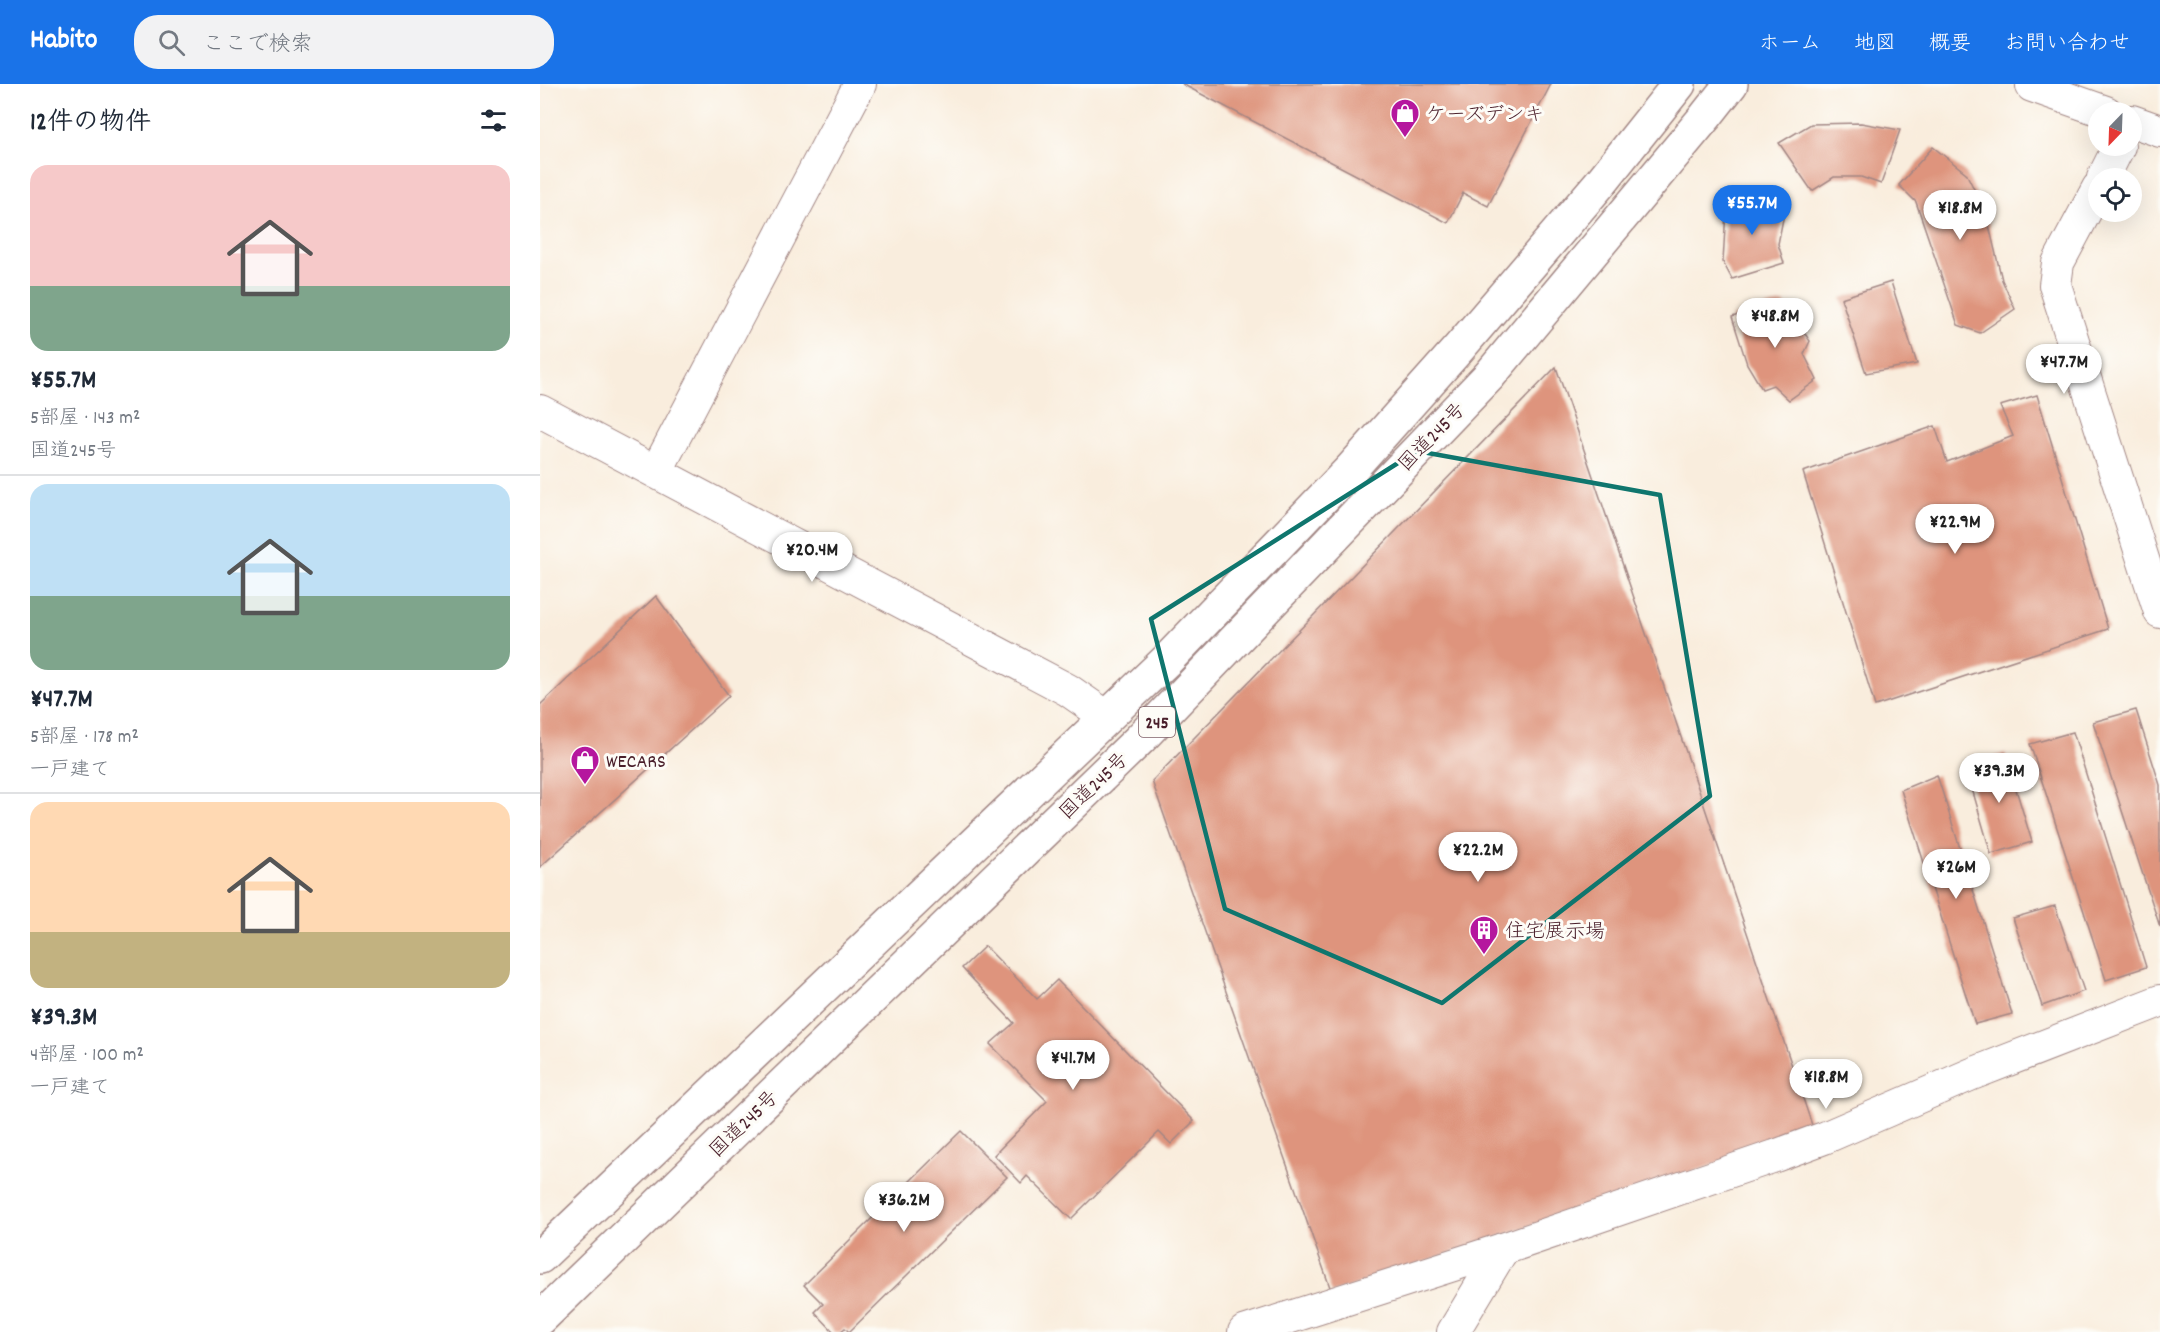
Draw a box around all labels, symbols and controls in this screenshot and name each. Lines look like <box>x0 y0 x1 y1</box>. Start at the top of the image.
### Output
search box <box>134 15 554 69</box>
text: Habito <box>30 22 98 62</box>
icon: search <box>155 26 188 59</box>
text: ここで検索 <box>203 30 313 61</box>
text: ホーム <box>1759 30 1821 60</box>
text: 地図 <box>1854 30 1896 60</box>
text: 概要 <box>1929 30 1971 60</box>
text: お問い合わせ <box>2004 30 2130 60</box>
shop icon: ケーズデンキ <box>1389 97 1421 139</box>
place label: ケーズデンキ <box>1426 102 1544 130</box>
north arrow <box>2088 102 2142 156</box>
map controls <box>2088 102 2142 222</box>
icon: filters <box>477 104 510 137</box>
text: 12件の物件 <box>30 105 151 142</box>
button: locate <box>2088 168 2142 222</box>
pin: ¥55.7M <box>1703 185 1801 236</box>
text: ¥55.7M <box>1727 190 1777 218</box>
pin: ¥18.8M <box>1911 190 2009 241</box>
text: ¥18.8M <box>1937 195 1983 223</box>
icon: home <box>216 204 324 312</box>
pin: ¥48.8M <box>1726 298 1824 349</box>
text: ¥48.8M <box>1750 303 1800 331</box>
pin: ¥47.7M <box>2015 344 2113 395</box>
text: ¥47.7M <box>2040 349 2088 377</box>
text: ¥55.7M <box>30 363 96 400</box>
street label: 国道245号 <box>1393 397 1473 479</box>
text: 5部屋 · 143 m² <box>30 405 140 433</box>
text: 国道245号 <box>30 438 116 466</box>
pin: ¥22.9M <box>1906 504 2004 555</box>
text: ¥22.9M <box>1929 509 1981 537</box>
icon: home <box>216 523 324 631</box>
pin: ¥20.4M <box>763 532 861 583</box>
text: ¥20.4M <box>786 537 838 565</box>
text: ¥47.7M <box>30 682 93 719</box>
road number: 245 <box>1139 707 1175 737</box>
text: 5部屋 · 178 m² <box>30 724 139 752</box>
shop icon: WECARS <box>569 744 601 786</box>
street label: 国道245号 <box>1054 747 1136 827</box>
place label: WECARS <box>606 749 666 777</box>
pin: ¥39.3M <box>1950 753 2048 804</box>
text: 一戸建て <box>30 757 110 785</box>
text: ¥39.3M <box>1973 758 2025 786</box>
pin: ¥22.2M <box>1429 832 1527 883</box>
text: ¥22.2M <box>1453 837 1503 865</box>
icon: home <box>216 841 324 949</box>
pin: ¥26M <box>1920 849 1992 900</box>
text: ¥26M <box>1936 854 1976 882</box>
building icon: 住宅展示場 <box>1468 914 1500 956</box>
place label: 住宅展示場 <box>1505 919 1605 947</box>
text: ¥39.3M <box>30 1000 97 1037</box>
pin: ¥41.7M <box>1024 1040 1122 1091</box>
text: 4部屋 · 100 m² <box>30 1042 144 1070</box>
text: ¥41.7M <box>1050 1045 1096 1073</box>
pin: ¥18.8M <box>1777 1059 1875 1110</box>
text: ¥18.8M <box>1803 1064 1849 1092</box>
text: 一戸建て <box>30 1075 110 1103</box>
street label: 国道245号 <box>704 1085 786 1165</box>
pin: ¥36.2M <box>855 1182 953 1233</box>
text: ¥36.2M <box>878 1187 930 1215</box>

